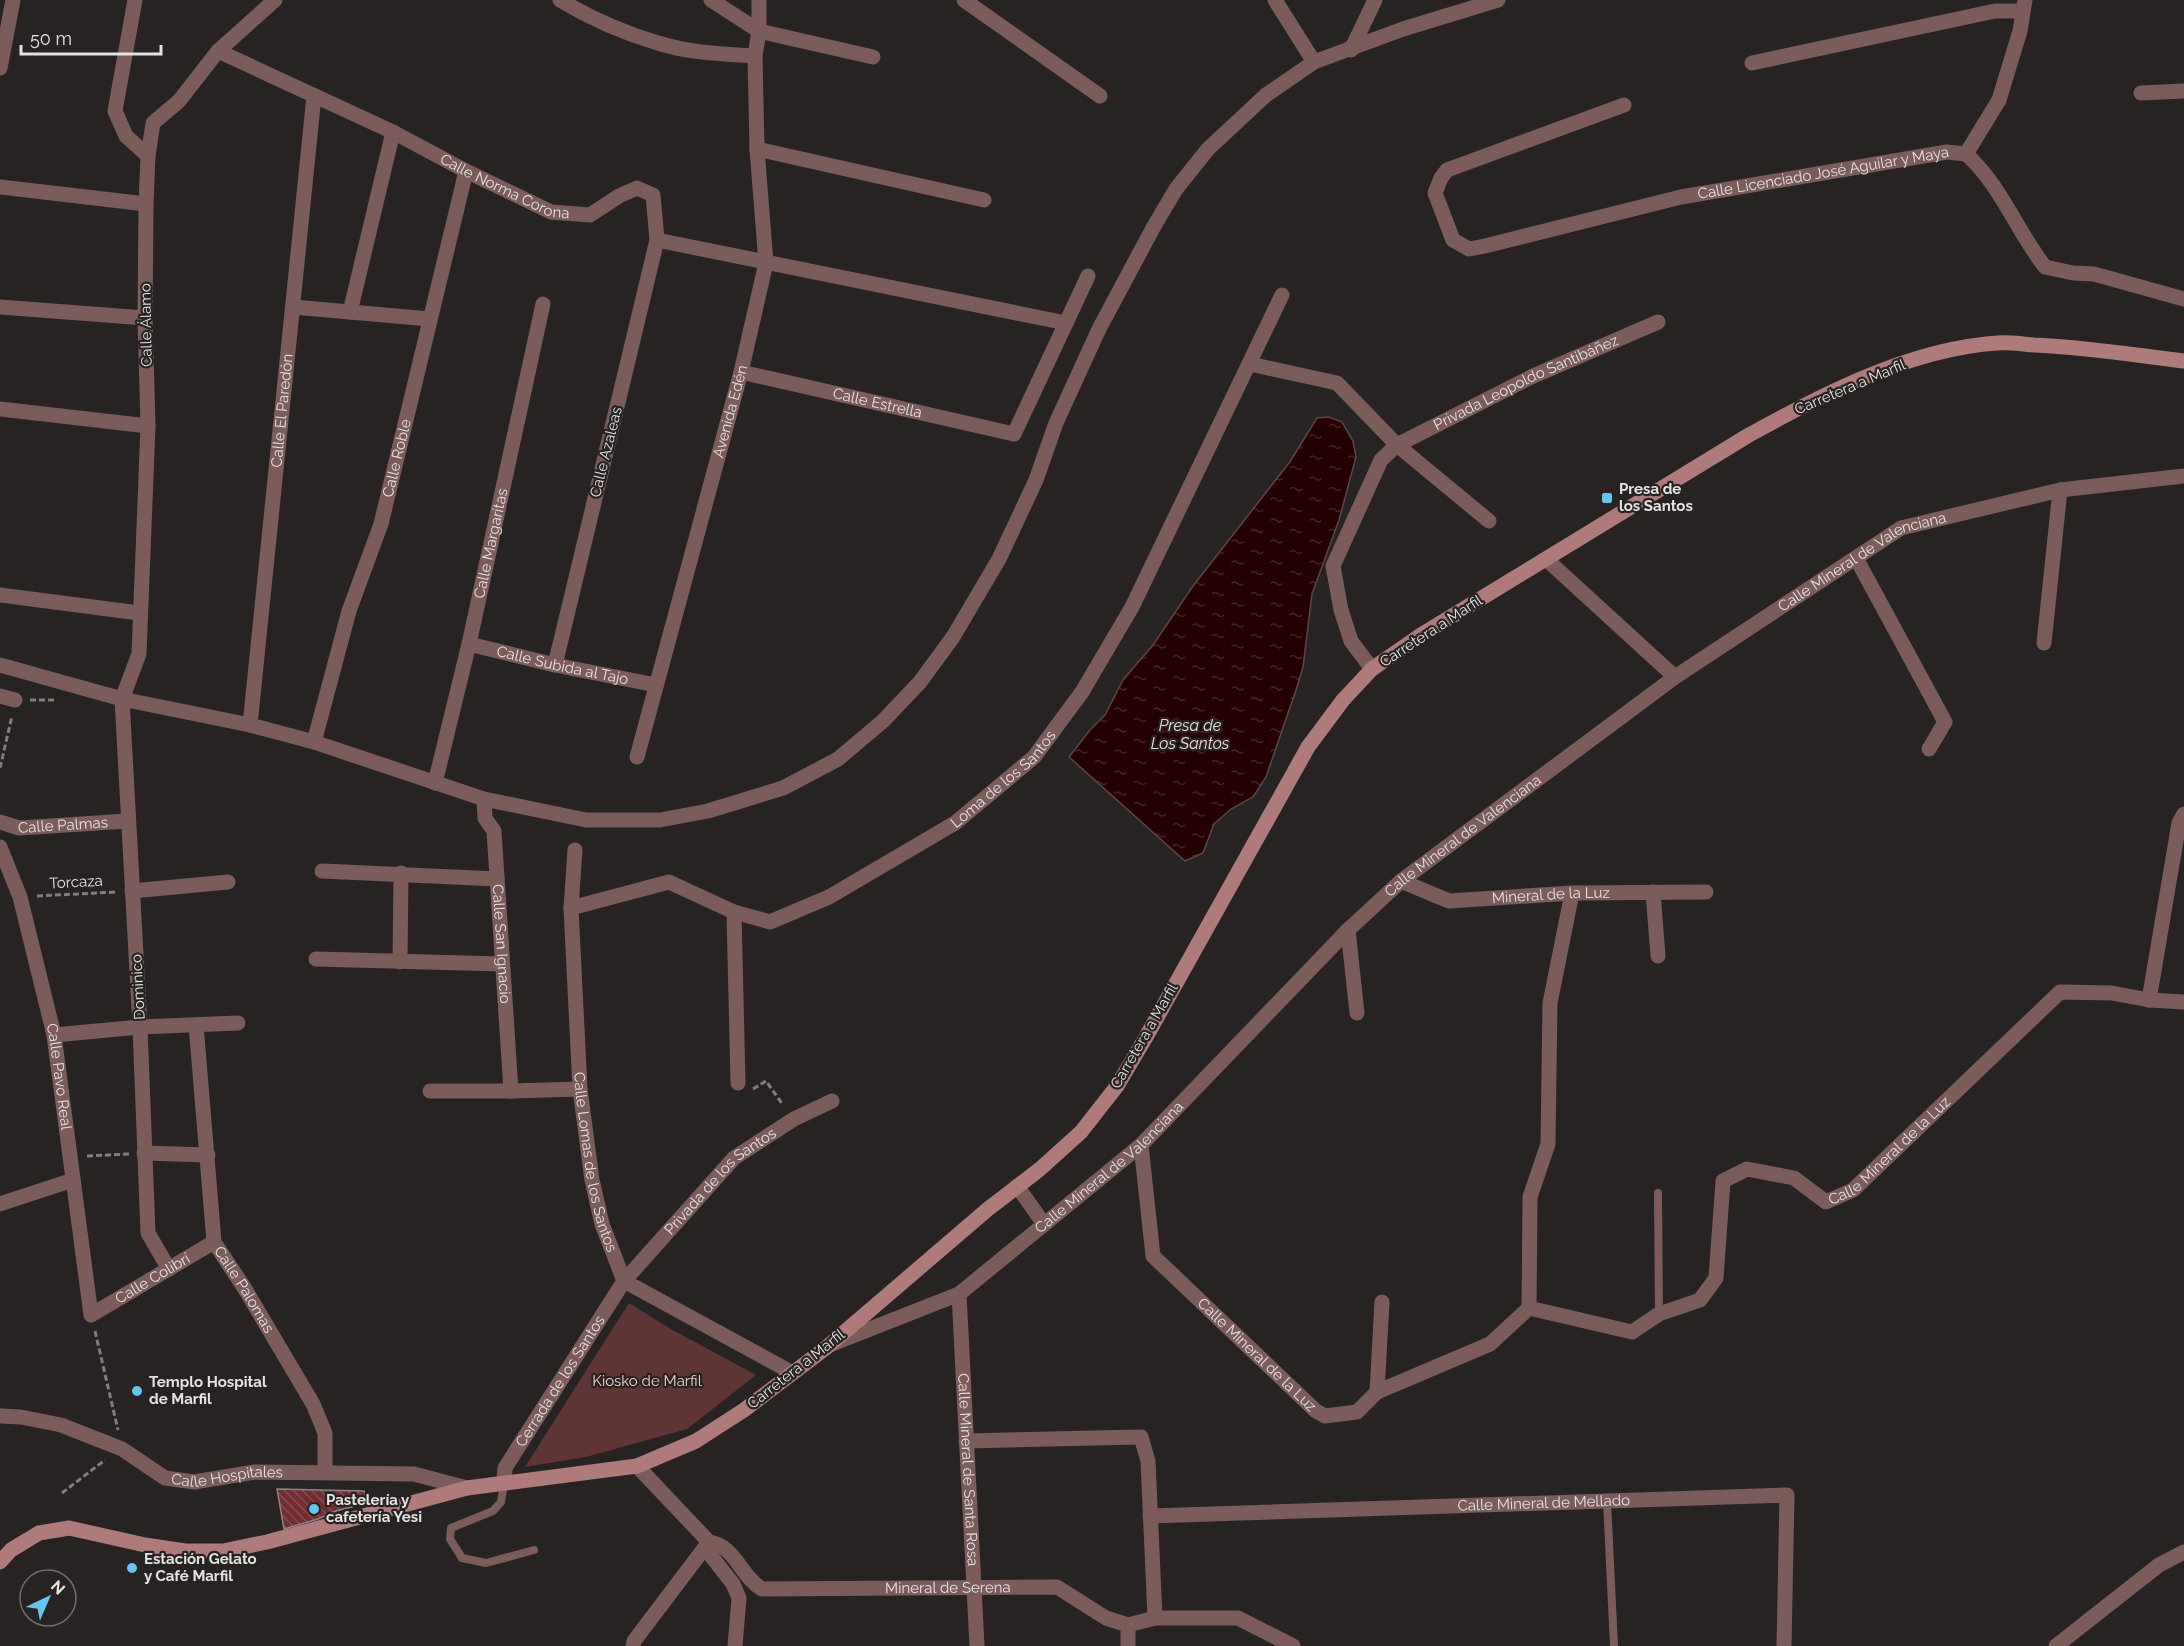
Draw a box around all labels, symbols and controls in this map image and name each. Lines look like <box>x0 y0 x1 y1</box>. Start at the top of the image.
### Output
scale bar <box>21 18 160 56</box>
text: 50 m <box>30 28 72 49</box>
street label: Calle Licenciado José Aguilar y Maya <box>1696 143 1950 203</box>
street label: Calle Norma Corona <box>437 150 570 222</box>
street label: Calle Álamo <box>136 283 156 367</box>
street label: Privada Leopoldo Santibáñez <box>1430 331 1621 434</box>
street label: Calle El Paredón <box>267 353 297 468</box>
street label: Carretera a Marfil <box>1792 355 1909 418</box>
street label: Avenida Edén <box>709 363 751 460</box>
street label: Calle Estrella <box>831 384 924 422</box>
street label: Calle Azaleas <box>586 405 626 499</box>
street label: Calle Roble <box>379 417 415 499</box>
place label: Presa de los Santos <box>1619 480 1693 515</box>
street label: Calle Margaritas <box>470 487 512 600</box>
marker: Presa de los Santos <box>1600 491 1614 505</box>
street label: Calle Mineral de Valenciana <box>1775 509 1948 616</box>
street label: Carretera a Marfil <box>1376 591 1486 671</box>
street label: Calle Subida al Tajo <box>495 642 630 688</box>
water label: Presa de Los Santos <box>1151 716 1230 753</box>
street label: Loma de los Santos <box>947 727 1060 832</box>
street label: Calle Mineral de Valenciana <box>1381 771 1545 901</box>
street label: Calle Palmas <box>17 813 109 837</box>
street label: Torcaza <box>49 872 103 892</box>
street label: Calle San Ignacio <box>489 884 514 1004</box>
street label: Mineral de la Luz <box>1491 884 1610 907</box>
street label: Dominico <box>127 954 149 1020</box>
street label: Carretera a Marfil <box>1107 979 1182 1092</box>
street label: Calle Pavo Real <box>42 1021 76 1132</box>
street label: Calle Lomas de los Santos <box>570 1072 621 1255</box>
street label: Calle Mineral de la Luz <box>1825 1093 1954 1209</box>
street label: Calle Mineral de Valenciana <box>1031 1098 1187 1237</box>
street label: Privada de los Santos <box>661 1124 780 1238</box>
street label: Calle Palomas <box>210 1243 278 1336</box>
street label: Calle Colibrí <box>112 1249 194 1308</box>
street label: Calle Mineral de la Luz <box>1194 1294 1320 1416</box>
street label: Cerrada de los Santos <box>512 1312 609 1450</box>
street label: Carretera a Marfil <box>744 1325 849 1413</box>
park label: Kiosko de Marfil <box>592 1372 703 1390</box>
place label: Templo Hospital de Marfil <box>149 1373 267 1408</box>
street label: Calle Mineral de Santa Rosa <box>954 1373 982 1567</box>
marker: Templo Hospital de Marfil <box>130 1384 144 1398</box>
street label: Calle Hospitales <box>170 1463 283 1491</box>
place label: Pastelería y cafetería Yesi <box>326 1491 422 1526</box>
street label: Calle Mineral de Mellado <box>1457 1491 1630 1515</box>
marker: Pastelería y cafetería Yesi <box>307 1502 321 1516</box>
place label: Estación Gelato y Café Marfil <box>144 1550 257 1585</box>
marker: Estación Gelato y Café Marfil <box>125 1561 139 1575</box>
north arrow <box>18 1568 78 1628</box>
text: N <box>47 1576 69 1599</box>
street label: Mineral de Serena <box>885 1578 1011 1597</box>

